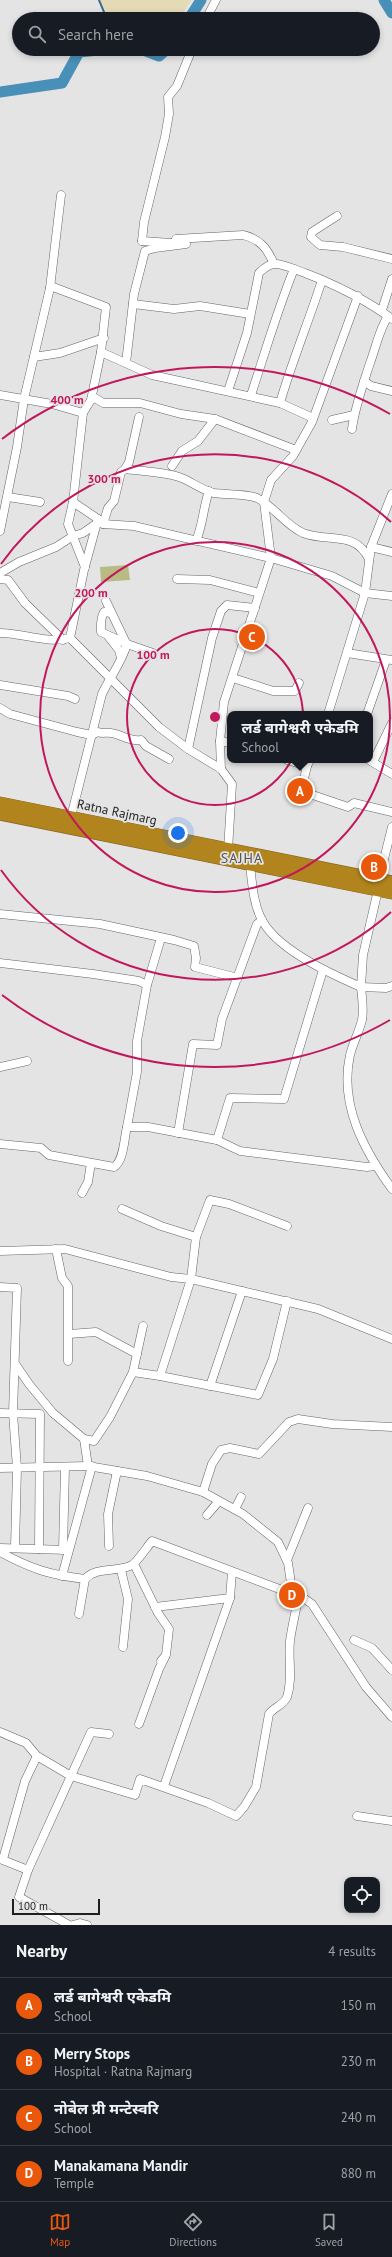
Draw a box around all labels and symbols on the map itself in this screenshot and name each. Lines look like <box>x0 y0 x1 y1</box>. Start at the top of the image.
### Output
text: 400 m <box>50 392 84 407</box>
text: 300 m <box>87 471 121 486</box>
text: 200 m <box>74 585 108 600</box>
pin: C <box>239 622 265 652</box>
text: 100 m <box>136 647 170 662</box>
centre of rings <box>208 710 222 724</box>
pin: A <box>287 776 313 806</box>
street label: Ratna Rajmarg <box>75 795 159 829</box>
your location <box>168 823 188 843</box>
district label: SAJHA <box>221 849 263 867</box>
pin: B <box>361 852 387 882</box>
pin: D <box>279 1580 305 1610</box>
scale bar <box>12 1897 100 1916</box>

